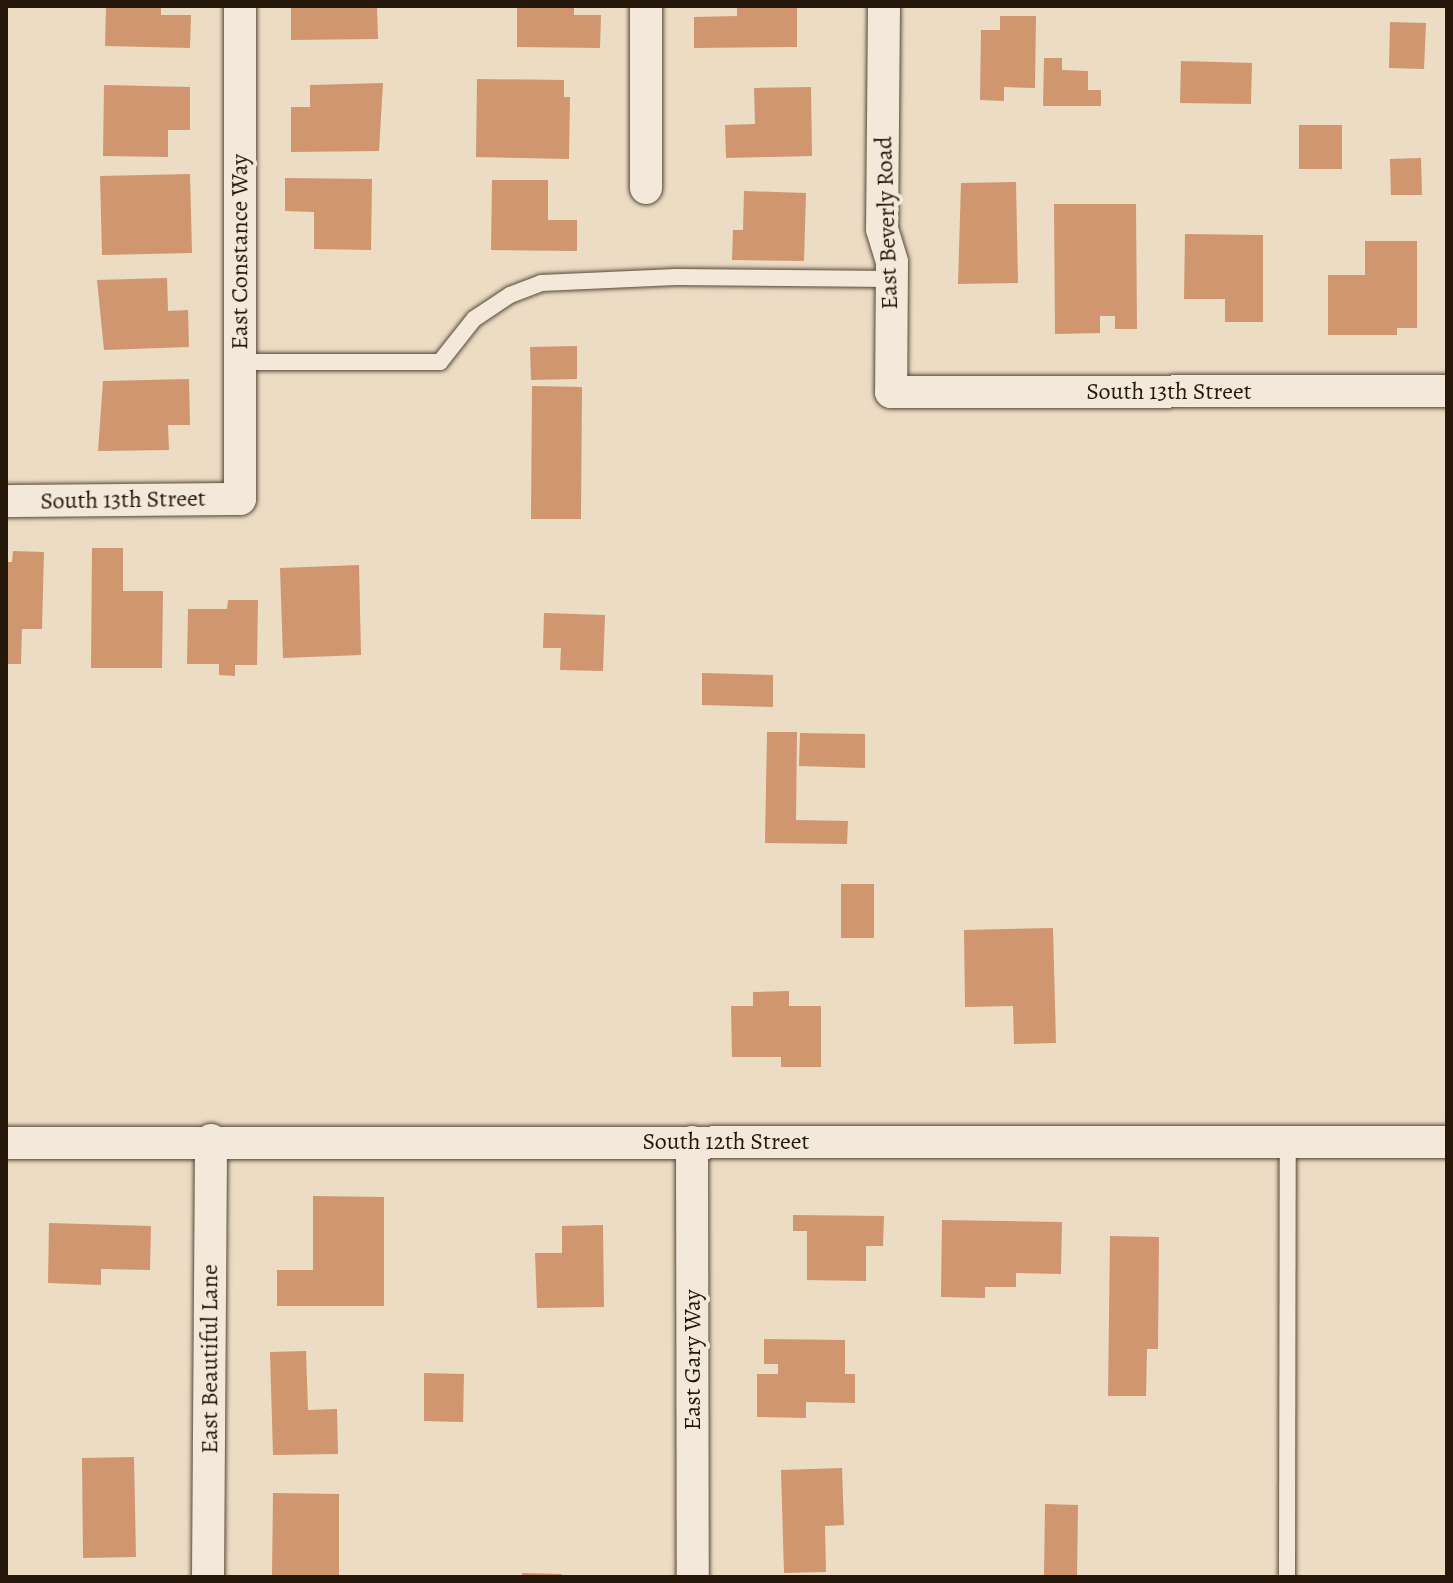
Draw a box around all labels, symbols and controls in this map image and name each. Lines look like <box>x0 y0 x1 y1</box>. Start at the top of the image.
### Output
street label: East Beverly Road <box>870 136 904 310</box>
street label: East Constance Way <box>226 154 254 350</box>
street label: South 13th Street <box>1086 378 1252 406</box>
street label: South 13th Street <box>40 484 206 516</box>
street label: South 12th Street <box>643 1128 809 1156</box>
street label: East Beautiful Lane <box>196 1264 224 1454</box>
street label: East Gary Way <box>679 1289 707 1431</box>

